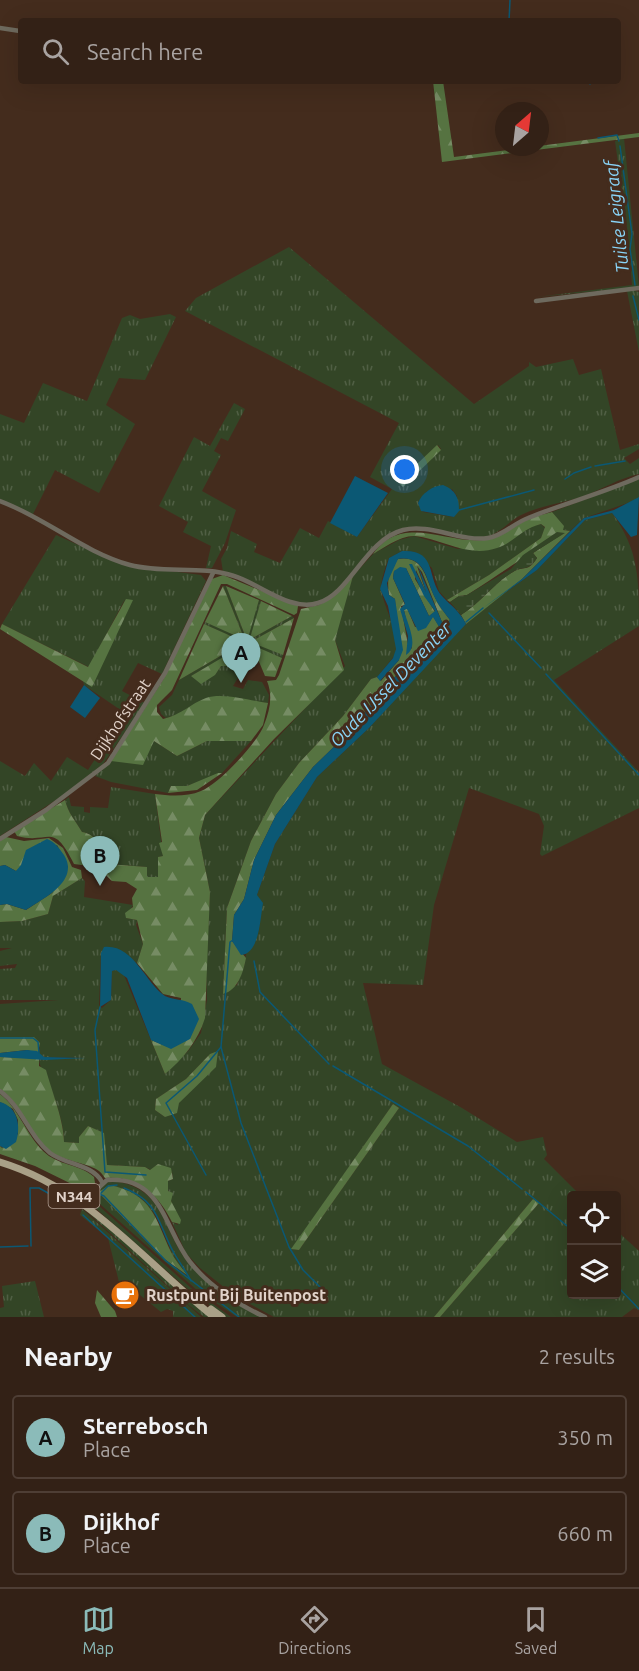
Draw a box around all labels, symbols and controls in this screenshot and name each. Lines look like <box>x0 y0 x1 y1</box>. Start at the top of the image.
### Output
search box <box>18 18 621 84</box>
icon: search <box>39 35 72 68</box>
text: Search here <box>87 39 203 64</box>
north arrow <box>495 102 549 156</box>
water label: Tuilse Leigraaf <box>600 157 633 274</box>
your location <box>390 455 419 484</box>
water label: Oude IJssel Deventer <box>325 617 455 750</box>
pin: A <box>222 634 260 683</box>
street label: Dijkhofstraat <box>86 675 154 763</box>
pin: B <box>80 836 120 886</box>
road number: N344 <box>48 1184 100 1208</box>
map controls <box>567 1191 621 1299</box>
button: locate <box>567 1191 621 1245</box>
button: layers <box>567 1245 621 1299</box>
cafe icon: Rustpunt Bij Buitenpost <box>109 1279 141 1311</box>
place label: Rustpunt Bij Buitenpost <box>146 1286 326 1304</box>
text: Nearby <box>24 1342 112 1371</box>
text: 2 results <box>539 1345 615 1368</box>
text: Sterrebosch <box>83 1413 208 1438</box>
text: A <box>38 1426 53 1449</box>
text: 350 m <box>557 1426 613 1449</box>
text: Place <box>83 1438 131 1461</box>
text: Dijkhof <box>83 1509 159 1534</box>
text: B <box>39 1522 52 1545</box>
text: 660 m <box>557 1522 613 1545</box>
text: Place <box>83 1534 131 1557</box>
tab: Map <box>82 1603 115 1657</box>
tab: Directions <box>278 1603 351 1657</box>
tab: Saved <box>515 1603 557 1657</box>

